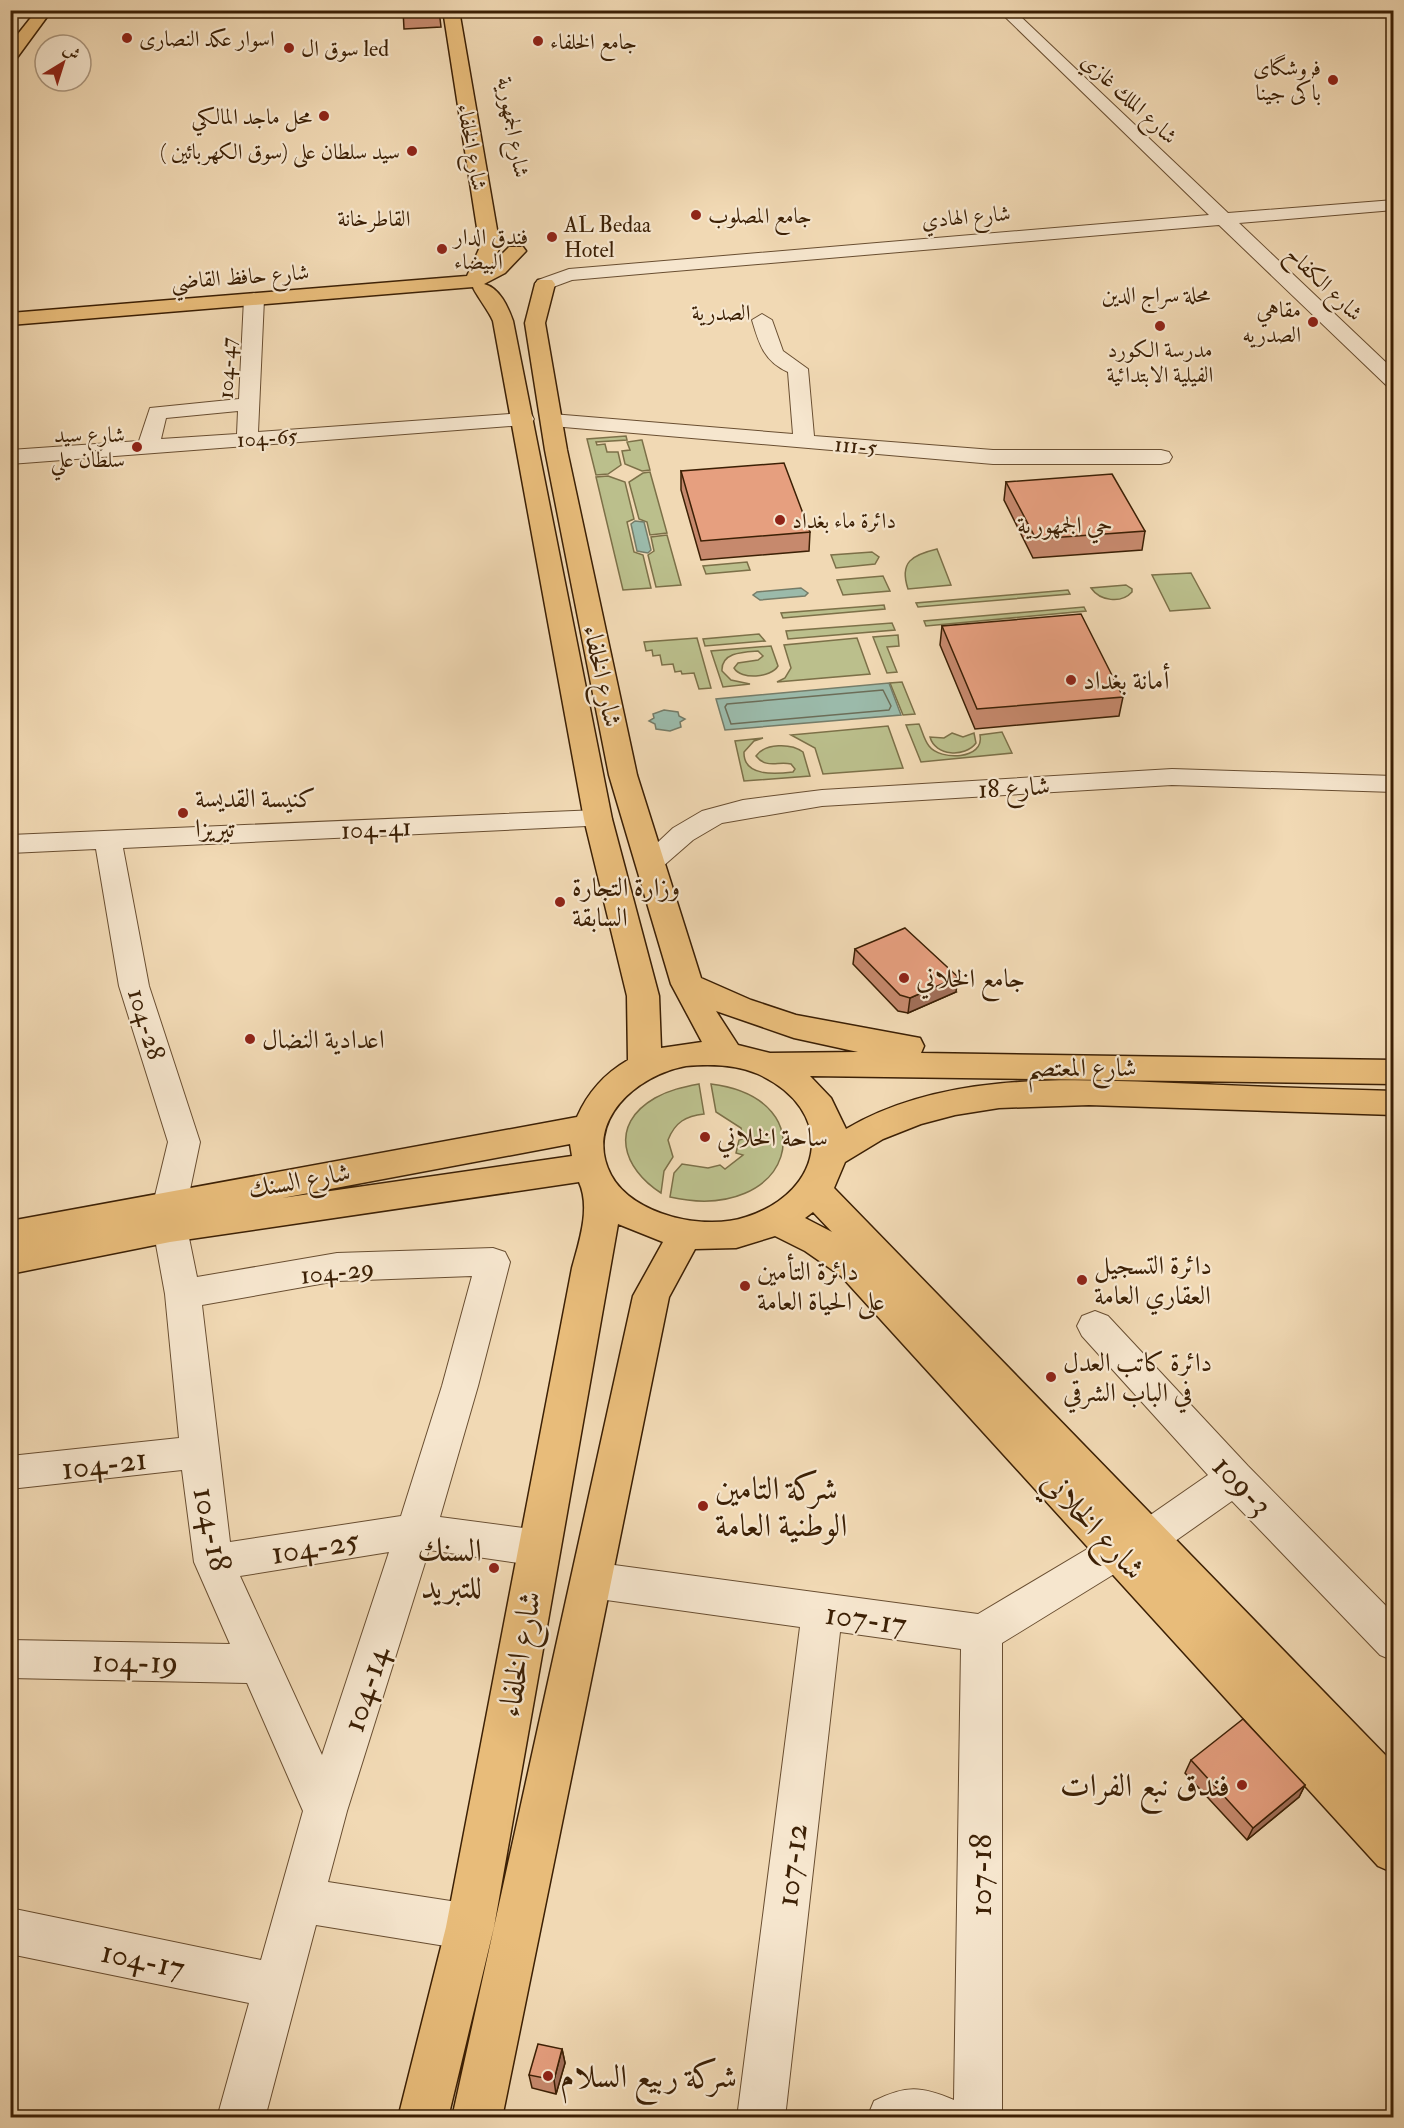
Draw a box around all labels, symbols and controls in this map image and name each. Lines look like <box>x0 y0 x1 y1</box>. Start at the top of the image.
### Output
place label: اسوار عكد النصارى <box>139 25 275 53</box>
place label: جامع الخلفاء <box>550 28 637 61</box>
marker: اسوار عكد النصارى <box>120 31 134 45</box>
north arrow <box>33 33 93 93</box>
marker: جامع الخلفاء <box>531 34 545 48</box>
place label: سوق ال led <box>301 35 389 63</box>
text: ش <box>59 39 84 65</box>
marker: سوق ال led <box>282 41 296 55</box>
street label: شارع الملك غازي <box>1073 47 1183 153</box>
place label: فروشگاى باكى جينا <box>1253 54 1321 107</box>
marker: فروشگاى باكى جينا <box>1326 73 1340 87</box>
street label: شارع الجمهورية <box>486 75 536 181</box>
street label: شارع الخلفاء <box>447 102 493 193</box>
place label: محل ماجد المالكي <box>191 103 313 137</box>
marker: محل ماجد المالكي <box>317 109 331 123</box>
place label: سيد سلطان على (سوق الكهربائين ) <box>160 138 400 168</box>
marker: سيد سلطان على (سوق الكهربائين ) <box>405 144 419 158</box>
street label: شارع الهادي <box>920 199 1012 239</box>
place label: جامع المصلوب <box>708 202 812 235</box>
district label: القاطرخانة <box>338 205 410 233</box>
marker: جامع المصلوب <box>689 208 703 222</box>
place label: AL Bedaa Hotel <box>563 211 652 264</box>
place label: فندق الدار البيضاء <box>452 223 528 276</box>
marker: AL Bedaa Hotel <box>545 230 559 244</box>
street label: شارع الكفاح <box>1276 240 1369 331</box>
marker: فندق الدار البيضاء <box>435 242 449 256</box>
street label: شارع حافظ القاضي <box>170 258 311 302</box>
district label: محلة سراج الدين <box>1102 281 1211 314</box>
place label: مقاهي الصدريه <box>1242 296 1301 349</box>
district label: الصدرية <box>692 299 750 327</box>
marker: مقاهي الصدريه <box>1306 315 1320 329</box>
marker: مدرسة الكورد الفيلية الابتدائية <box>1153 319 1167 333</box>
place label: مدرسة الكورد الفيلية الابتدائية <box>1107 336 1213 389</box>
street label: 104-47 <box>211 337 243 400</box>
place label: شارع سيد سلطان علي <box>51 421 125 481</box>
street label: 104-65 <box>236 422 299 454</box>
street label: 111-5 <box>834 430 879 462</box>
marker: شارع سيد سلطان علي <box>130 440 144 454</box>
place label: دائرة ماء بغداد <box>792 507 896 535</box>
district label: حي الجمهورية <box>1017 510 1113 544</box>
marker: دائرة ماء بغداد <box>773 513 787 527</box>
street label: شارع الخلفاء <box>571 622 628 731</box>
place label: أمانة بغداد <box>1083 663 1169 697</box>
marker: أمانة بغداد <box>1064 673 1078 687</box>
street label: شارع 18 <box>977 770 1051 811</box>
place label: كنيسة القديسة تيريزا <box>195 783 316 845</box>
marker: كنيسة القديسة تيريزا <box>176 806 190 820</box>
street label: 104-41 <box>340 811 412 847</box>
place label: وزارة التجارة السابقة <box>572 872 680 934</box>
marker: وزارة التجارة السابقة <box>553 895 567 909</box>
place label: جامع الخلاني <box>916 963 1025 1002</box>
marker: جامع الخلاني <box>897 971 911 985</box>
street label: 104-28 <box>120 985 172 1064</box>
place label: اعدادية النضال <box>262 1024 385 1056</box>
marker: اعدادية النضال <box>243 1032 257 1046</box>
street label: شارع المعتصم <box>1027 1052 1137 1093</box>
place label: ساحة الخلاني <box>717 1122 828 1159</box>
marker: ساحة الخلاني <box>698 1130 712 1144</box>
street label: شارع السنك <box>246 1156 354 1211</box>
place label: دائرة التسجيل العقاري العامة <box>1094 1250 1212 1316</box>
street label: 104-29 <box>299 1252 376 1292</box>
place label: دائرة التأمين على الحياة العامة <box>757 1253 885 1320</box>
marker: دائرة التسجيل العقاري العامة <box>1075 1273 1089 1287</box>
marker: دائرة التأمين على الحياة العامة <box>738 1279 752 1293</box>
place label: دائرة كاتب العدل في الباب الشرقي <box>1063 1347 1212 1414</box>
marker: دائرة كاتب العدل في الباب الشرقي <box>1044 1370 1058 1384</box>
street label: 104-21 <box>59 1439 149 1489</box>
street label: 109-3 <box>1204 1447 1281 1525</box>
street label: شارع الخلاني <box>1028 1463 1154 1593</box>
place label: شركة التامين الوطنية العامة <box>715 1469 847 1546</box>
street label: 104-18 <box>184 1484 240 1575</box>
marker: شركة التامين الوطنية العامة <box>696 1499 710 1513</box>
street label: 104-25 <box>268 1520 362 1574</box>
place label: السنك للتبريد <box>417 1531 482 1608</box>
marker: السنك للتبريد <box>487 1561 501 1575</box>
street label: شارع الخلفاء <box>489 1588 557 1721</box>
street label: 107-17 <box>822 1593 910 1645</box>
street label: 104-14 <box>333 1640 399 1737</box>
street label: 104-19 <box>92 1641 178 1683</box>
place label: فندق نبع الفرات <box>1060 1766 1230 1814</box>
marker: فندق نبع الفرات <box>1235 1778 1249 1792</box>
street label: 107-12 <box>767 1821 817 1909</box>
street label: 107-18 <box>961 1834 1001 1916</box>
street label: 104-17 <box>97 1932 189 1988</box>
place label: شركة ربيع السلام <box>560 2057 737 2105</box>
marker: شركة ربيع السلام <box>541 2069 555 2083</box>

